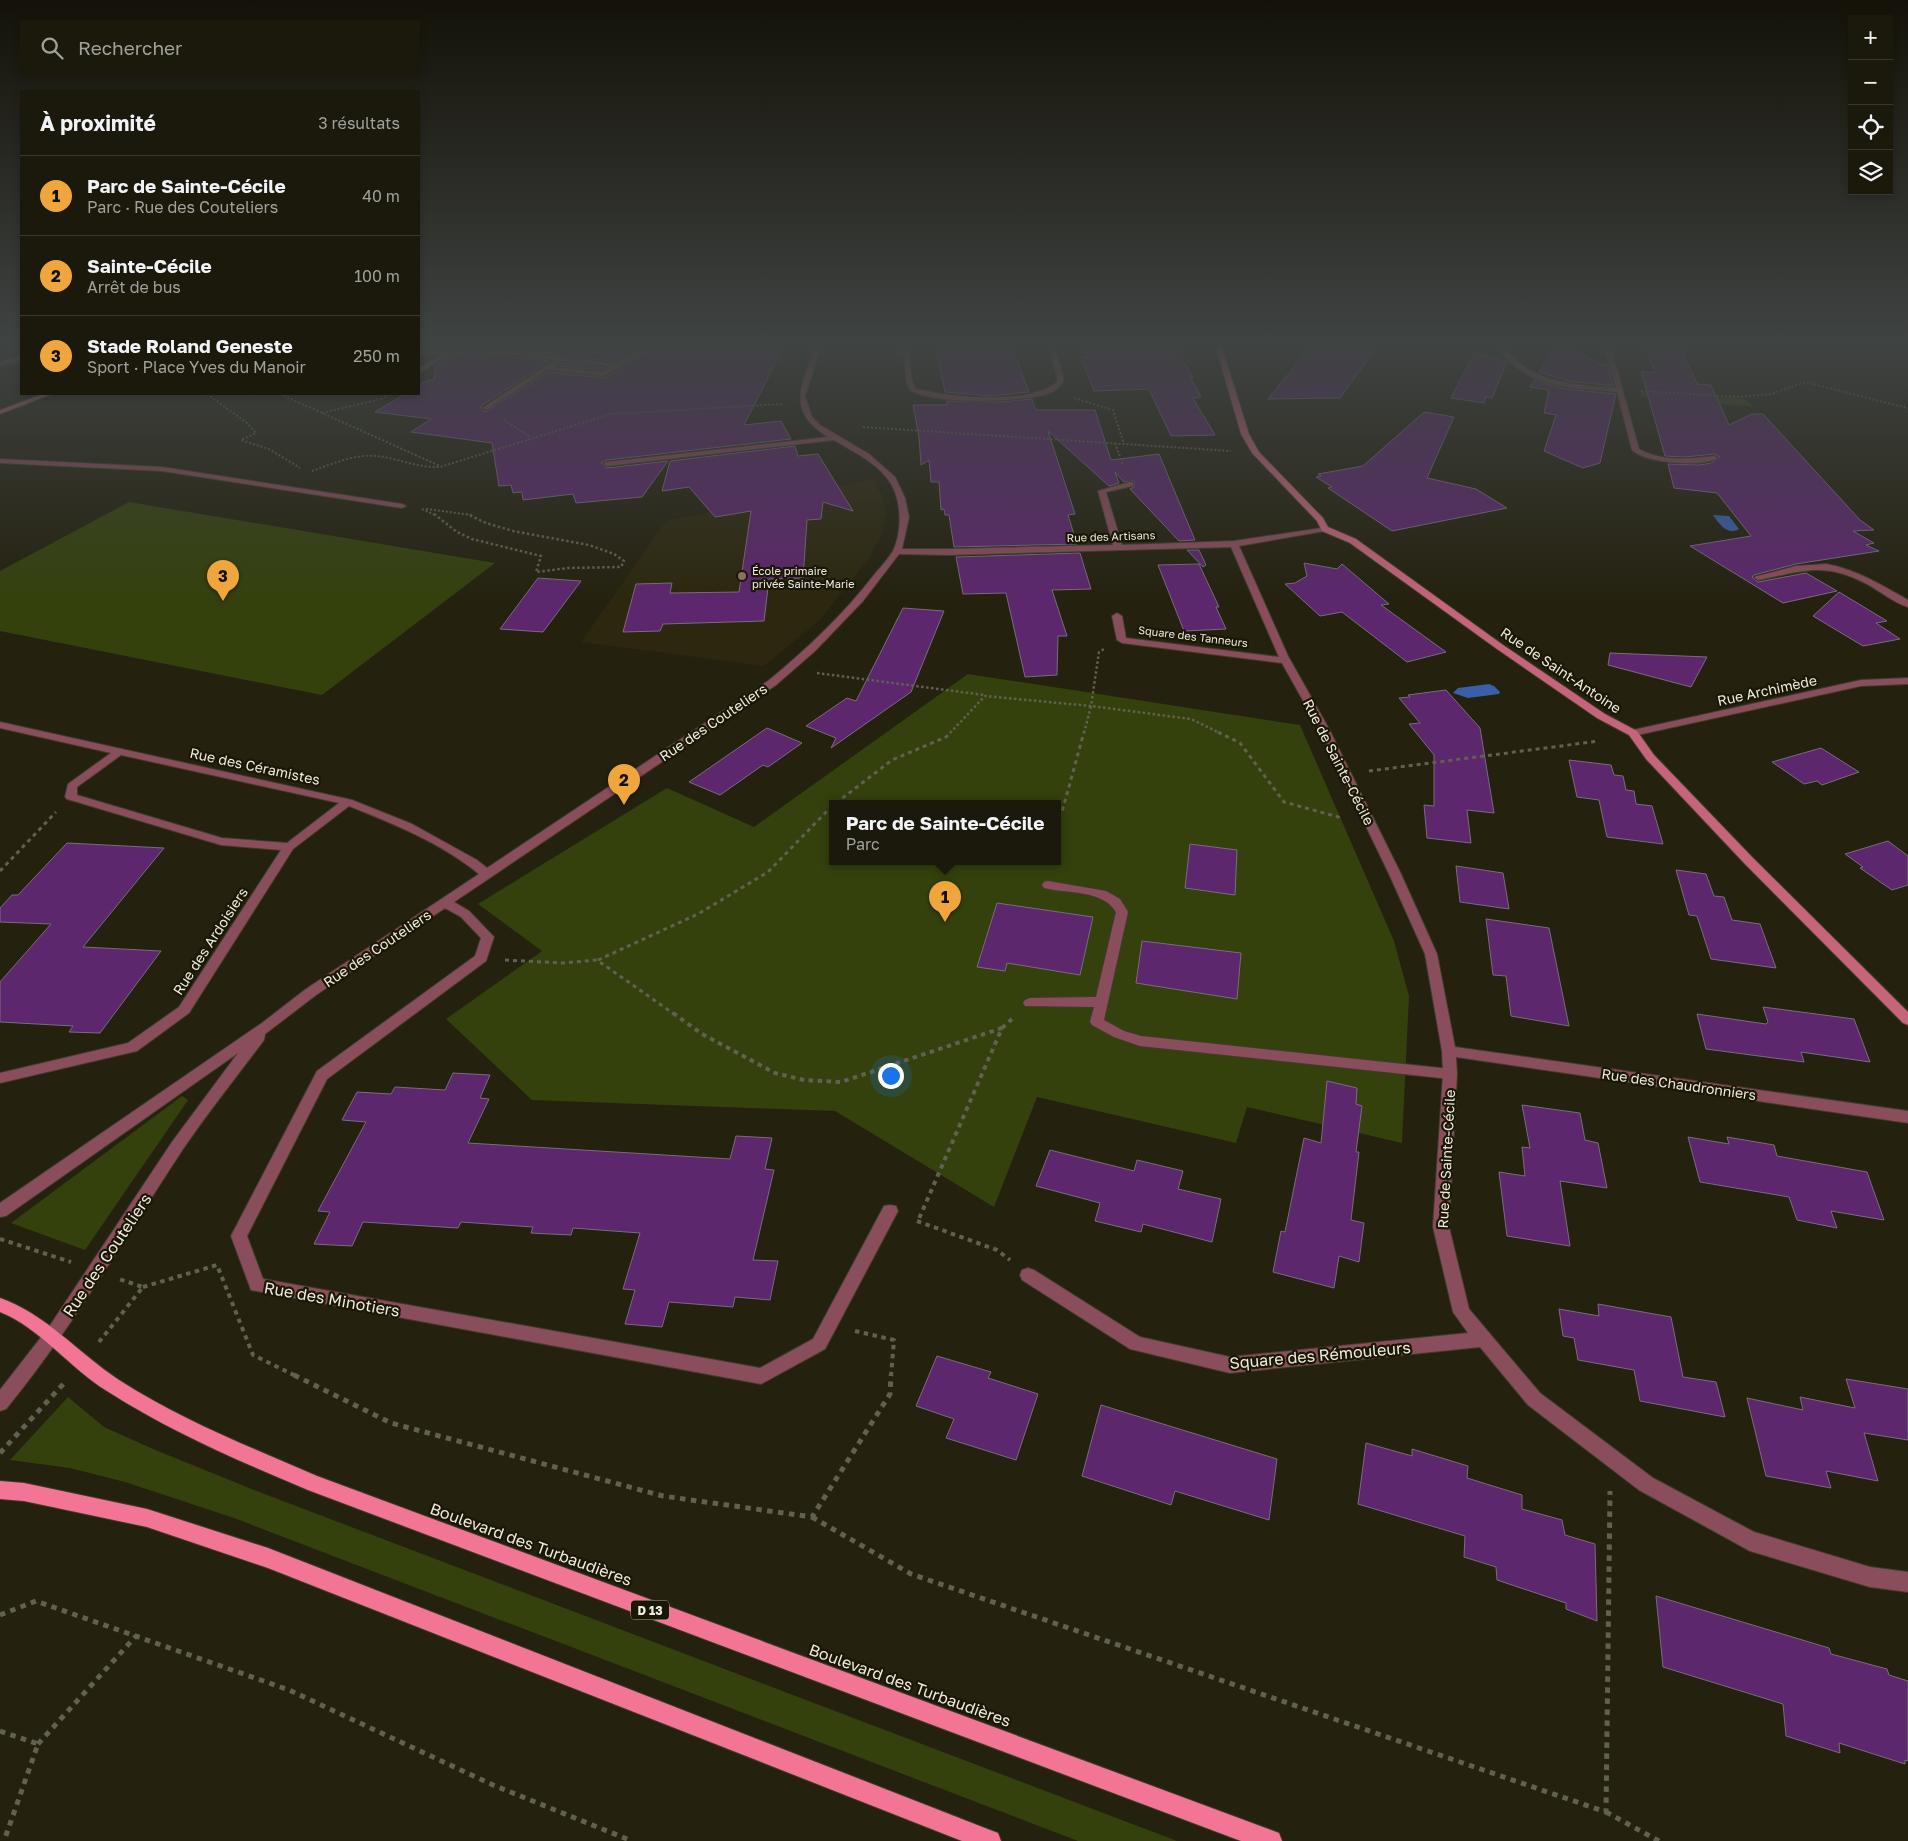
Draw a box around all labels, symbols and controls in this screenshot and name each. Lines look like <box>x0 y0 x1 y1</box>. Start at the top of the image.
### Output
map controls <box>1848 15 1893 195</box>
button: + <box>1848 15 1893 60</box>
search box <box>20 20 420 75</box>
icon: search <box>38 34 66 62</box>
text: Rechercher <box>78 36 183 59</box>
button: − <box>1848 60 1893 105</box>
button: locate <box>1848 105 1893 150</box>
text: À proximité <box>40 110 156 136</box>
text: 3 résultats <box>318 113 400 133</box>
button: layers <box>1848 150 1893 195</box>
text: Parc de Sainte-Cécile <box>87 174 286 197</box>
text: 1 <box>52 186 60 206</box>
text: 40 m <box>362 186 400 206</box>
text: Parc · Rue des Couteliers <box>87 197 278 217</box>
text: Sainte-Cécile <box>87 254 212 277</box>
text: 2 <box>51 266 61 286</box>
text: 100 m <box>354 266 400 286</box>
text: Arrêt de bus <box>87 277 181 297</box>
text: Stade Roland Geneste <box>87 334 293 357</box>
text: 3 <box>51 346 61 366</box>
text: 250 m <box>353 346 400 366</box>
text: Sport · Place Yves du Manoir <box>87 357 306 377</box>
street label: Rue des Artisans <box>1066 528 1156 544</box>
pin: 3 <box>207 560 239 601</box>
place label: École primaire privée Sainte-Marie <box>752 564 855 590</box>
marker: École primaire privée Sainte-Marie <box>736 570 748 582</box>
street label: Square des Tanneurs <box>1137 623 1249 649</box>
street label: Rue de Saint-Antoine <box>1498 623 1624 717</box>
street label: Rue Archimède <box>1716 671 1818 709</box>
street label: Rue des Couteliers <box>656 680 770 764</box>
street label: Rue de Sainte-Cécile <box>1300 696 1378 828</box>
street label: Rue des Céramistes <box>188 744 322 788</box>
pin: 2 <box>608 764 640 805</box>
popup <box>829 800 1061 865</box>
text: Parc de Sainte-Cécile <box>846 811 1044 834</box>
text: Parc <box>846 834 880 854</box>
pin: 1 <box>929 881 961 922</box>
street label: Rue des Ardoisiers <box>169 884 251 998</box>
street label: Rue des Couteliers <box>320 906 434 990</box>
your location <box>878 1063 904 1089</box>
street label: Rue des Chaudronniers <box>1601 1065 1757 1103</box>
street label: Rue de Sainte-Cécile <box>1434 1089 1458 1229</box>
street label: Rue des Couteliers <box>58 1190 156 1320</box>
street label: Rue des Minotiers <box>263 1277 401 1321</box>
street label: Square des Rémouleurs <box>1229 1337 1411 1373</box>
street label: Boulevard des Turbaudières <box>427 1498 635 1590</box>
road number: D 13 <box>631 1600 669 1620</box>
street label: Boulevard des Turbaudières <box>806 1639 1014 1731</box>

